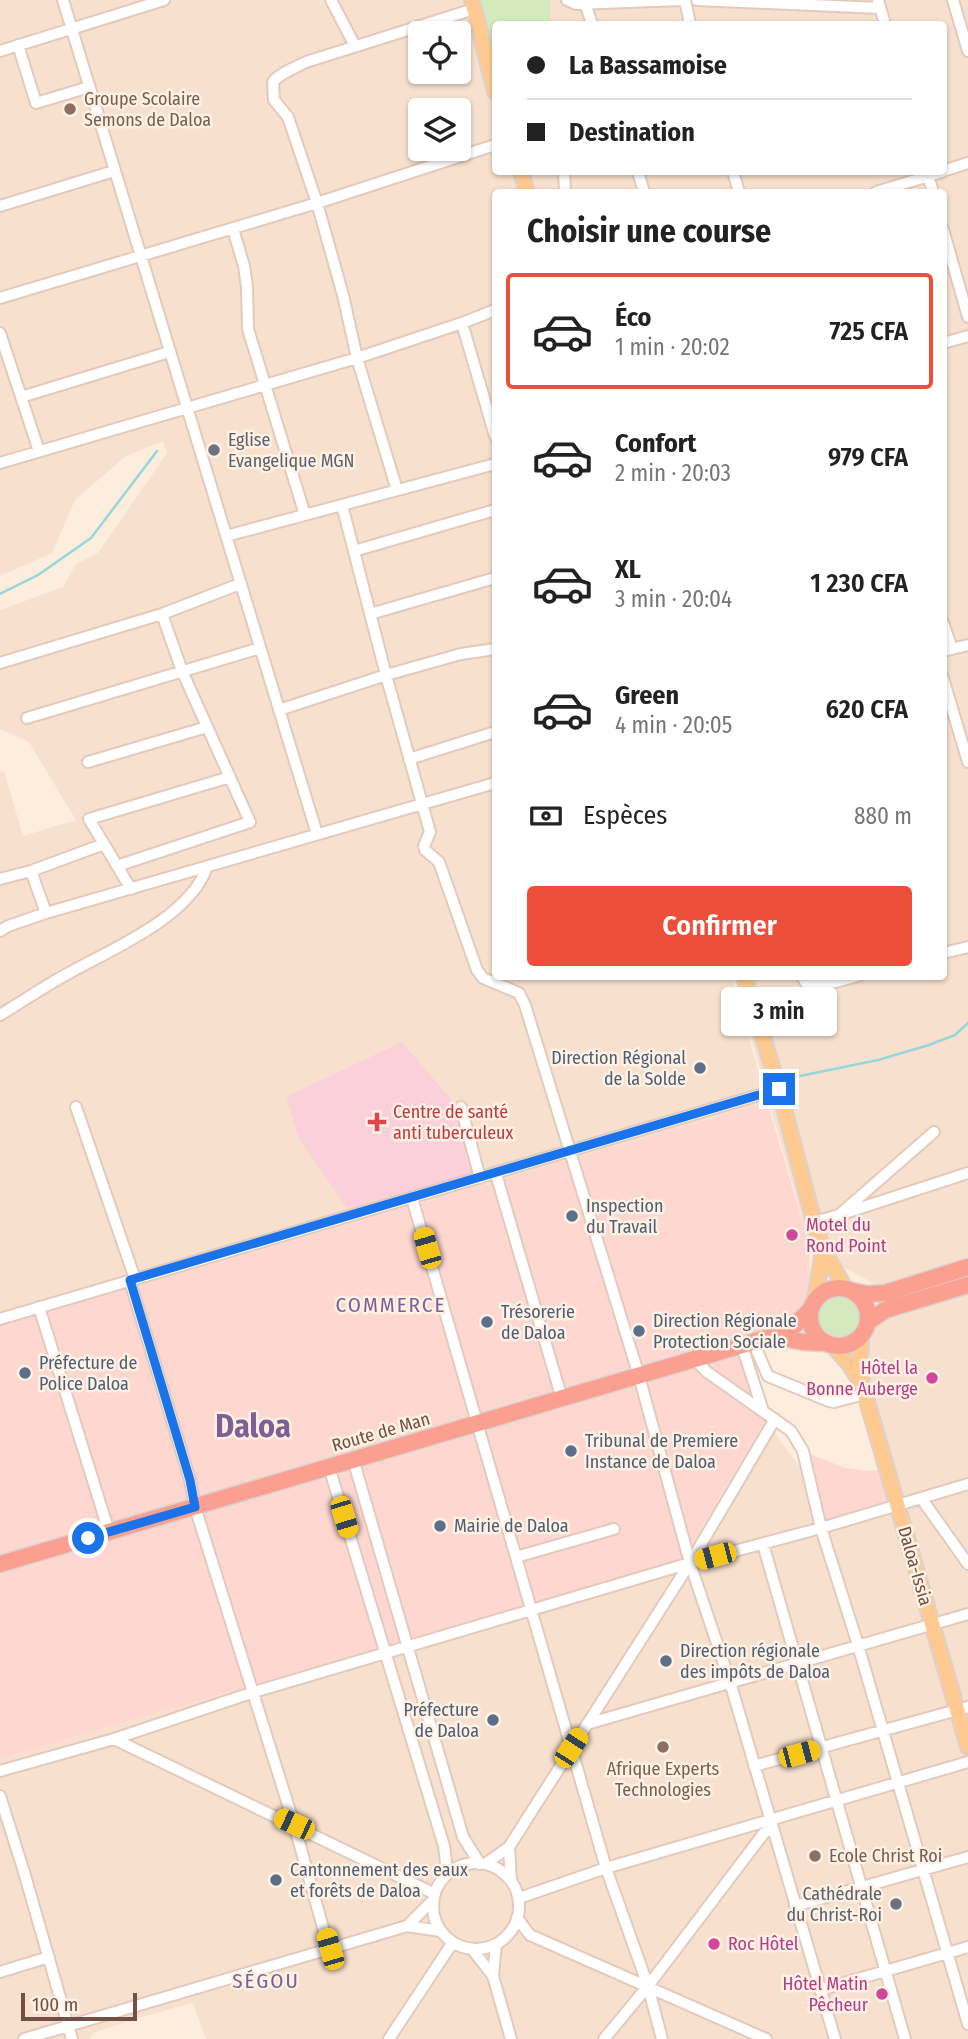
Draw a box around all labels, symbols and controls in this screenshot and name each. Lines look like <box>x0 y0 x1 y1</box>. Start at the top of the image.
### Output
map controls <box>408 21 471 161</box>
button: locate <box>408 21 471 84</box>
text: La Bassamoise <box>569 50 727 81</box>
place label: Groupe Scolaire Semons de Daloa <box>84 88 211 131</box>
button: layers <box>408 98 471 161</box>
marker: Groupe Scolaire Semons de Daloa <box>62 101 78 117</box>
text: Destination <box>569 117 695 148</box>
text: Choisir une course <box>527 212 771 250</box>
icon: car <box>531 300 594 363</box>
text: Éco <box>615 302 652 333</box>
text: 725 CFA <box>829 316 908 347</box>
text: 1 min · 20:02 <box>615 333 730 361</box>
icon: car <box>531 426 594 489</box>
text: Confort <box>615 428 696 459</box>
place label: Eglise Evangelique MGN <box>228 429 355 472</box>
marker: Eglise Evangelique MGN <box>206 442 222 458</box>
text: 979 CFA <box>828 442 908 473</box>
text: 2 min · 20:03 <box>615 459 731 487</box>
icon: car <box>531 552 594 615</box>
text: XL <box>615 554 641 585</box>
text: 1 230 CFA <box>810 568 908 599</box>
text: 3 min · 20:04 <box>615 585 732 613</box>
icon: car <box>531 678 594 741</box>
text: Green <box>615 680 679 711</box>
text: 620 CFA <box>826 694 908 725</box>
text: 4 min · 20:05 <box>615 711 732 739</box>
icon: cash <box>527 797 565 835</box>
text: Espèces <box>583 800 667 831</box>
text: 880 m <box>854 802 912 830</box>
button: Confirmer <box>527 886 912 966</box>
callout: 3 min <box>721 988 837 1036</box>
text: 3 min <box>753 997 805 1025</box>
place label: Direction Régional de la Solde <box>551 1047 686 1090</box>
marker: Direction Régional de la Solde <box>692 1060 708 1076</box>
route end <box>763 1073 795 1105</box>
place label: Centre de santé anti tuberculeux <box>393 1101 513 1144</box>
marker: Centre de santé anti tuberculeux <box>367 1112 387 1132</box>
place label: Inspection du Travail <box>586 1195 663 1238</box>
marker: Inspection du Travail <box>564 1208 580 1224</box>
place label: Motel du Rond Point <box>806 1214 887 1257</box>
car <box>412 1225 443 1271</box>
marker: Motel du Rond Point <box>784 1227 800 1243</box>
district label: COMMERCE <box>336 1292 446 1318</box>
place label: Trésorerie de Daloa <box>501 1301 575 1344</box>
place label: Direction Régionale Protection Sociale <box>653 1310 797 1353</box>
marker: Trésorerie de Daloa <box>479 1314 495 1330</box>
marker: Direction Régionale Protection Sociale <box>631 1323 647 1339</box>
place label: Préfecture de Police Daloa <box>39 1352 137 1395</box>
place label: Hôtel la Bonne Auberge <box>806 1357 918 1400</box>
marker: Préfecture de Police Daloa <box>17 1365 33 1381</box>
marker: Hôtel la Bonne Auberge <box>924 1370 940 1386</box>
district label: Daloa <box>215 1407 291 1445</box>
street label: Route de Man <box>329 1407 433 1457</box>
place label: Tribunal de Premiere Instance de Daloa <box>585 1430 738 1473</box>
marker: Tribunal de Premiere Instance de Daloa <box>563 1443 579 1459</box>
car <box>328 1494 361 1540</box>
place label: Mairie de Daloa <box>454 1515 569 1537</box>
marker: Mairie de Daloa <box>432 1518 448 1534</box>
route start <box>72 1522 104 1554</box>
street label: Daloa-Issia <box>893 1524 937 1608</box>
car <box>692 1540 739 1572</box>
place label: Direction régionale des impôts de Daloa <box>680 1640 830 1683</box>
marker: Direction régionale des impôts de Daloa <box>658 1653 674 1669</box>
place label: Préfecture de Daloa <box>403 1699 479 1742</box>
marker: Préfecture de Daloa <box>485 1712 501 1728</box>
car <box>551 1725 592 1771</box>
car <box>776 1738 823 1770</box>
marker: Afrique Experts Technologies <box>655 1739 671 1755</box>
place label: Afrique Experts Technologies <box>607 1758 720 1801</box>
car <box>271 1806 318 1842</box>
place label: Ecole Christ Roi <box>829 1845 942 1867</box>
marker: Ecole Christ Roi <box>807 1848 823 1864</box>
place label: Cantonnement des eaux et forêts de Daloa <box>290 1859 468 1902</box>
marker: Cantonnement des eaux et forêts de Daloa <box>268 1872 284 1888</box>
place label: Cathédrale du Christ-Roi <box>786 1883 882 1926</box>
marker: Cathédrale du Christ-Roi <box>888 1896 904 1912</box>
car <box>315 1926 346 1972</box>
place label: Roc Hôtel <box>728 1933 799 1955</box>
marker: Roc Hôtel <box>706 1936 722 1952</box>
district label: SÉGOU <box>232 1968 300 1994</box>
place label: Hôtel Matin Pêcheur <box>783 1973 869 2016</box>
marker: Hôtel Matin Pêcheur <box>874 1986 890 2002</box>
scale bar <box>21 1990 136 2022</box>
text: 100 m <box>32 1993 78 2016</box>

